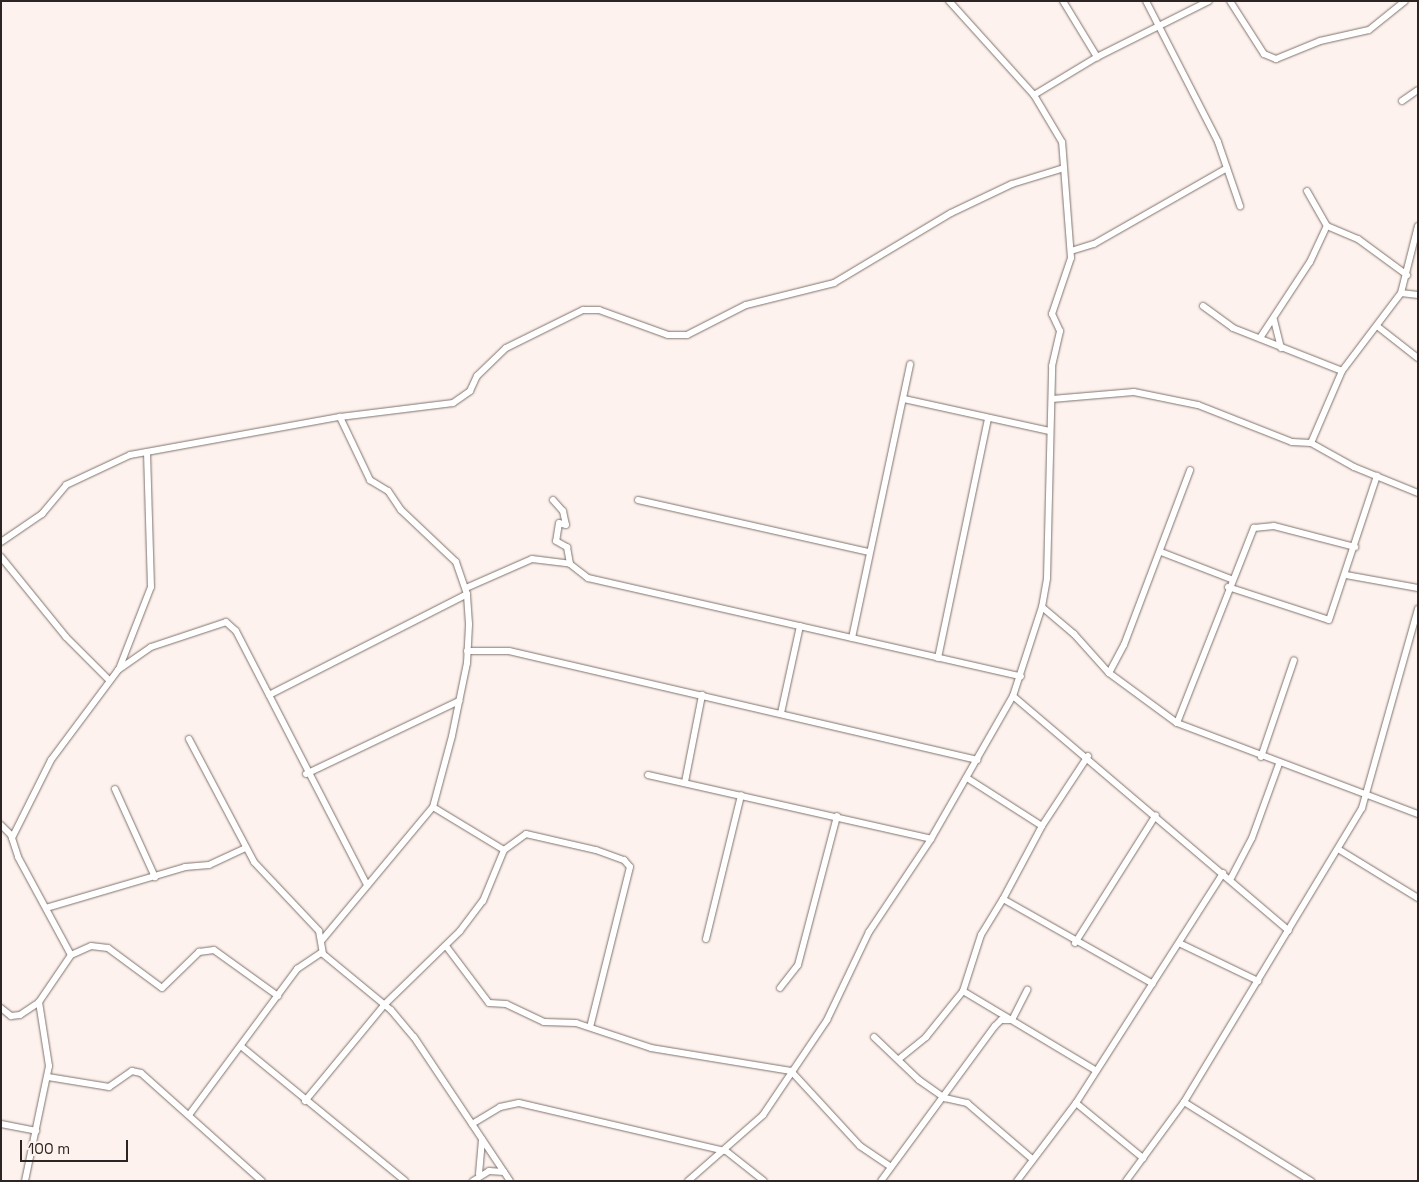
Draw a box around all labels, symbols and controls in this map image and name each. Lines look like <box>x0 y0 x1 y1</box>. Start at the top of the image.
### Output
scale bar <box>22 1130 130 1162</box>
text: 100 m <box>28 1139 70 1158</box>

